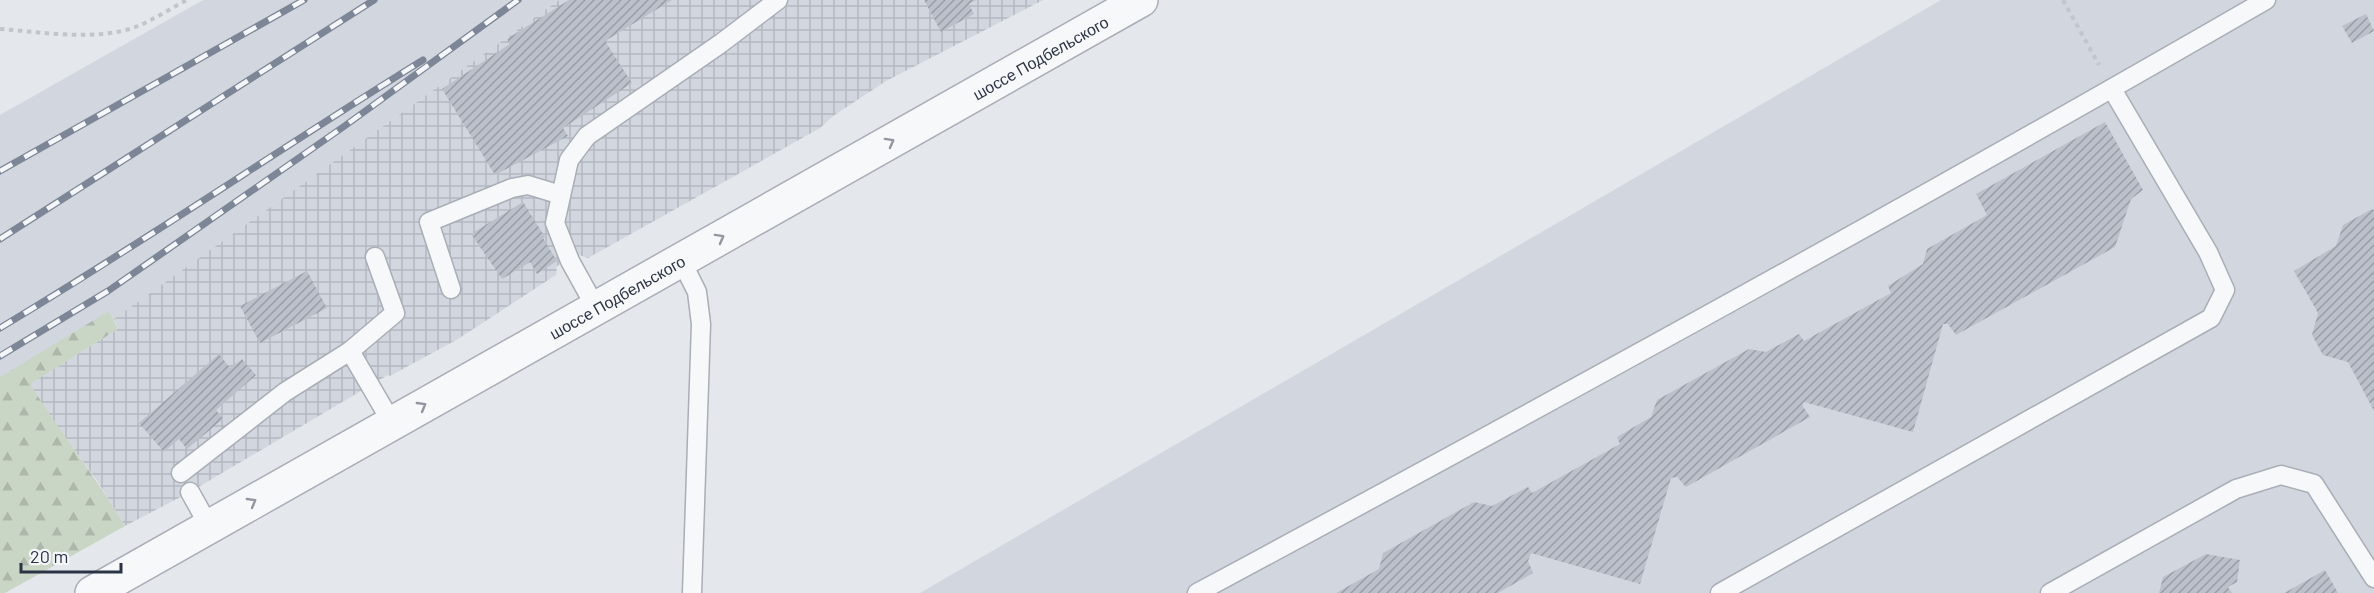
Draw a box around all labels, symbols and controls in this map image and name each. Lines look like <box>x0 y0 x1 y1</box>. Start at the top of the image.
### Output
street label: шоссе Подбельского <box>969 11 1111 103</box>
one-way arrow <box>883 138 894 149</box>
one-way arrow <box>714 234 724 245</box>
street label: шоссе Подбельского <box>546 250 688 342</box>
one-way arrow <box>416 402 426 413</box>
one-way arrow <box>246 498 257 509</box>
scale bar <box>21 536 122 574</box>
text: 20 m <box>30 545 68 567</box>

